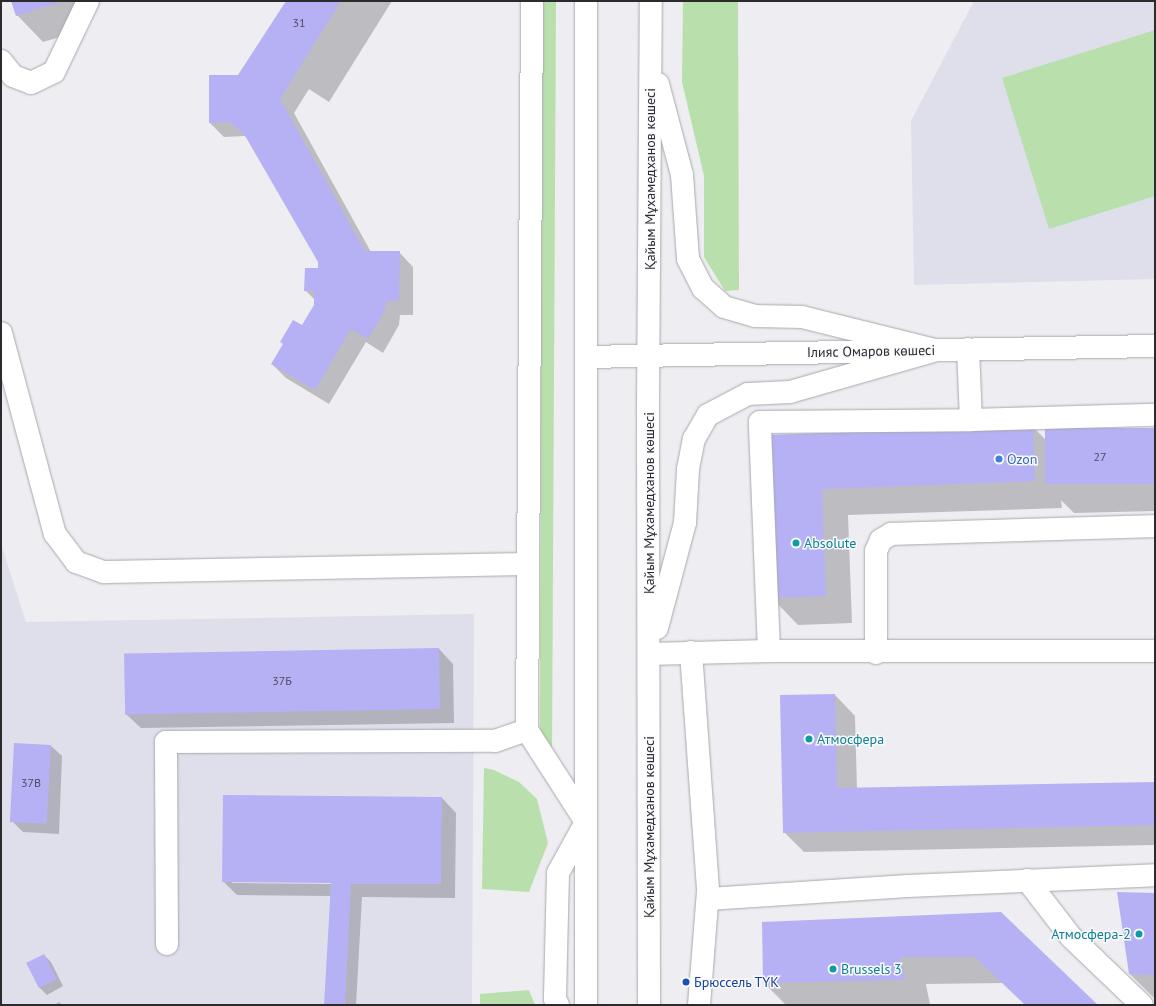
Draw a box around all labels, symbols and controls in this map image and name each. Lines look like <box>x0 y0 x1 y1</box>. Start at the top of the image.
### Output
house number: 31 <box>292 16 306 30</box>
street label: Қайым Мұхамедханов көшесі <box>642 88 658 270</box>
street label: Ілияс Омаров көшесі <box>807 341 935 361</box>
street label: Қайым Мұхамедханов көшесі <box>641 412 657 594</box>
house number: 27 <box>1093 450 1107 464</box>
place label: Ozon <box>1007 451 1037 467</box>
marker: Ozon <box>994 454 1004 464</box>
place label: Absolute <box>804 535 856 551</box>
marker: Absolute <box>791 538 801 548</box>
house number: 37Б <box>272 674 292 688</box>
place label: Атмосфера <box>817 731 884 747</box>
marker: Атмосфера <box>804 734 814 744</box>
street label: Қайым Мұхамедханов көшесі <box>641 736 657 918</box>
house number: 37В <box>21 776 41 790</box>
place label: Атмосфера-2 <box>1051 926 1131 942</box>
marker: Атмосфера-2 <box>1134 929 1144 939</box>
place label: Brussels 3 <box>841 961 902 977</box>
marker: Brussels 3 <box>828 964 838 974</box>
place label: Брюссель ТҮК <box>694 974 780 990</box>
marker: Брюссель ТҮК <box>681 977 691 987</box>

